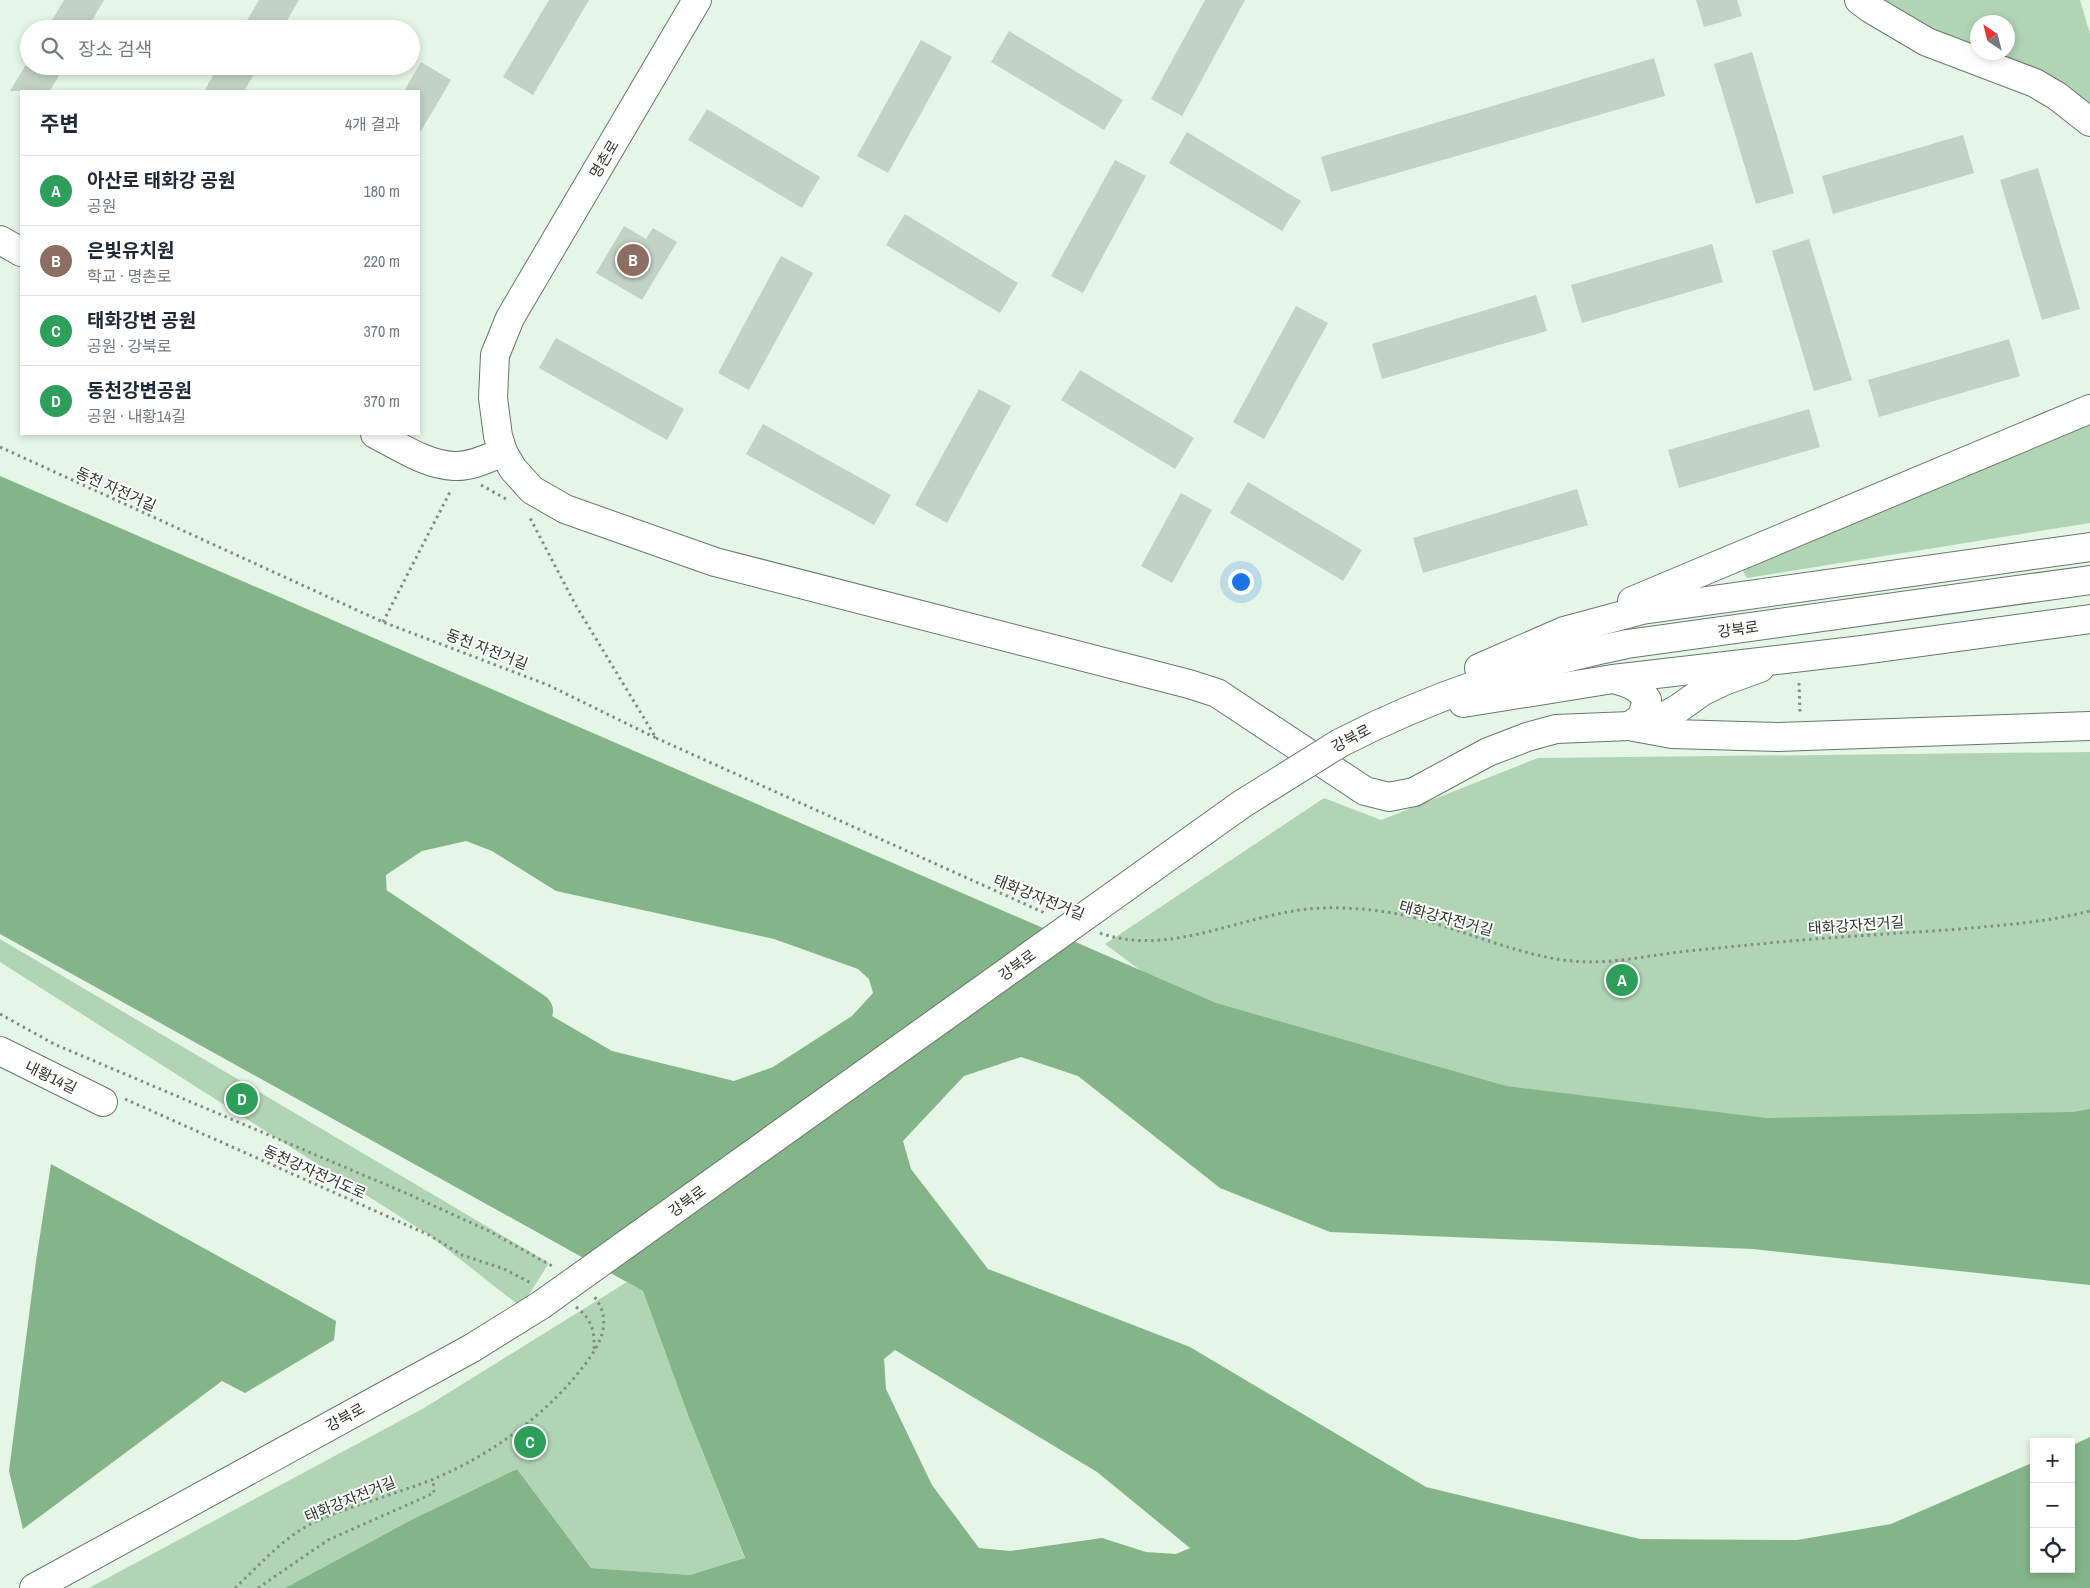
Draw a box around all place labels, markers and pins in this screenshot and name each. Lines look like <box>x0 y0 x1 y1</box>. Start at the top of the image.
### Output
pin: B <box>617 241 649 279</box>
pin: A <box>1606 961 1638 999</box>
pin: D <box>226 1080 258 1118</box>
pin: C <box>514 1423 546 1461</box>

